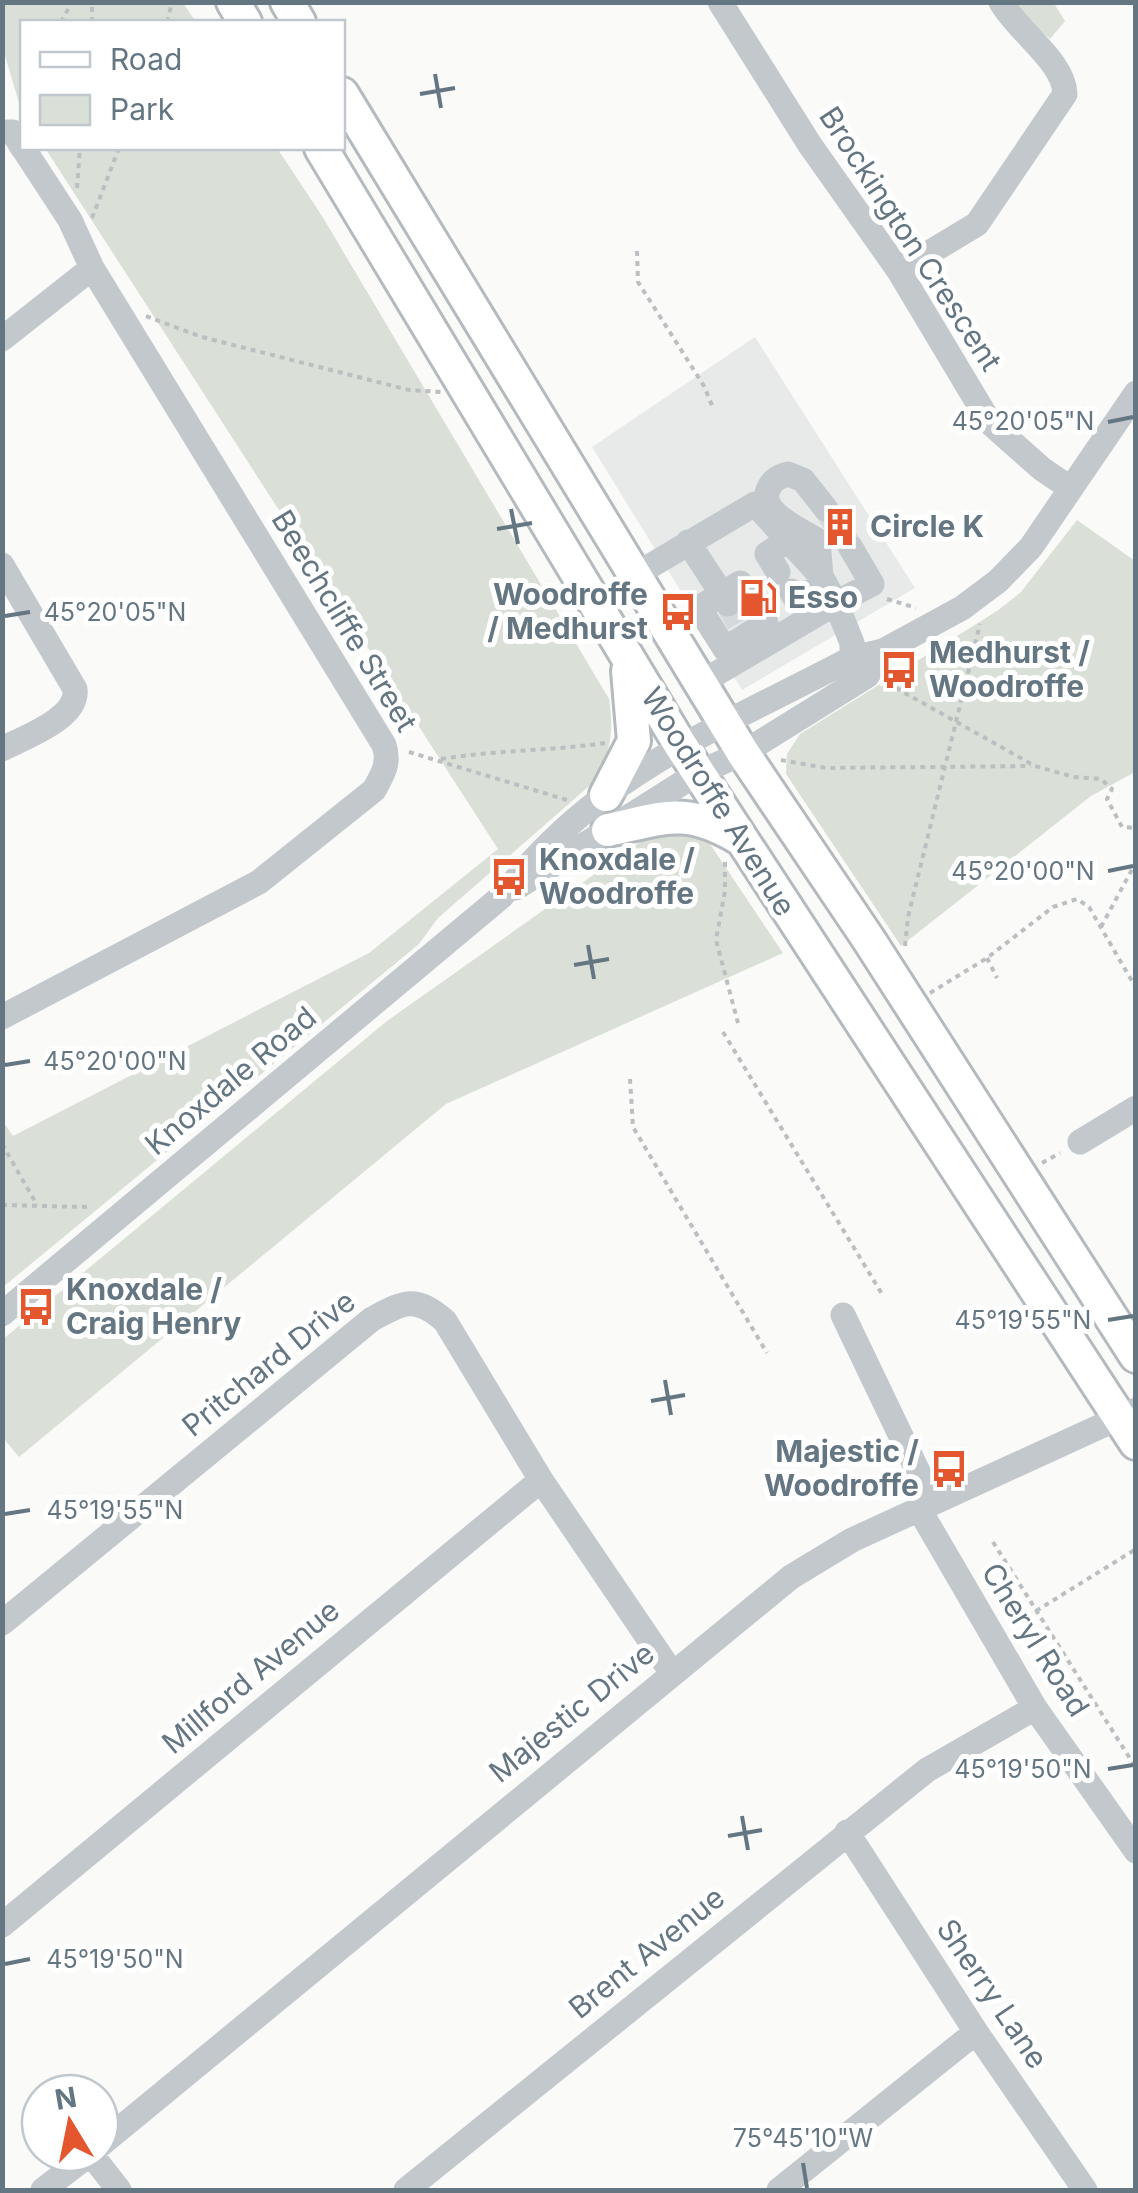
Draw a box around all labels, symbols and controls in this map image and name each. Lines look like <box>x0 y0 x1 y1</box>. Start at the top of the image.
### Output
legend <box>20 20 345 150</box>
text: Road <box>110 41 182 77</box>
text: Park <box>110 91 175 127</box>
street label: Brockington Crescent <box>812 100 1010 377</box>
text: 45°20'05"N <box>952 406 1094 436</box>
street label: Beechcliffe Street <box>265 503 425 738</box>
building icon: Circle K <box>819 506 861 548</box>
place label: Circle K <box>870 508 984 544</box>
place label: Woodroffe / Medhurst <box>487 576 648 646</box>
fuel station icon: Esso <box>737 577 779 619</box>
place label: Esso <box>788 579 858 615</box>
bus stop icon: Woodroffe / Medhurst <box>657 591 699 633</box>
text: 45°20'05"N <box>44 597 186 627</box>
place label: Medhurst / Woodroffe <box>929 634 1090 704</box>
bus stop icon: Medhurst / Woodroffe <box>878 649 920 691</box>
street label: Woodroffe Avenue <box>634 681 804 922</box>
place label: Knoxdale / Woodroffe <box>539 841 695 911</box>
bus stop icon: Knoxdale / Woodroffe <box>488 856 530 898</box>
text: 45°20'00"N <box>951 856 1095 886</box>
street label: Knoxdale Road <box>138 998 323 1162</box>
text: 45°20'00"N <box>43 1046 187 1076</box>
place label: Knoxdale / Craig Henry <box>66 1271 241 1341</box>
street label: Pritchard Drive <box>175 1283 362 1444</box>
bus stop icon: Knoxdale / Craig Henry <box>15 1286 57 1328</box>
text: 45°19'55"N <box>955 1305 1091 1335</box>
place label: Majestic / Woodroffe <box>764 1433 919 1503</box>
bus stop icon: Majestic / Woodroffe <box>928 1448 970 1490</box>
text: 45°19'55"N <box>47 1495 183 1525</box>
street label: Cheryl Road <box>974 1556 1097 1723</box>
street label: Millford Avenue <box>154 1592 346 1761</box>
street label: Majestic Drive <box>482 1635 661 1790</box>
text: 45°19'50"N <box>954 1754 1092 1784</box>
street label: Brent Avenue <box>561 1879 731 2026</box>
street label: Sherry Lane <box>930 1912 1056 2075</box>
text: 45°19'50"N <box>46 1944 184 1974</box>
north arrow <box>20 2073 120 2173</box>
text: N <box>52 2080 79 2117</box>
text: 75°45'10"W <box>733 2123 873 2153</box>

